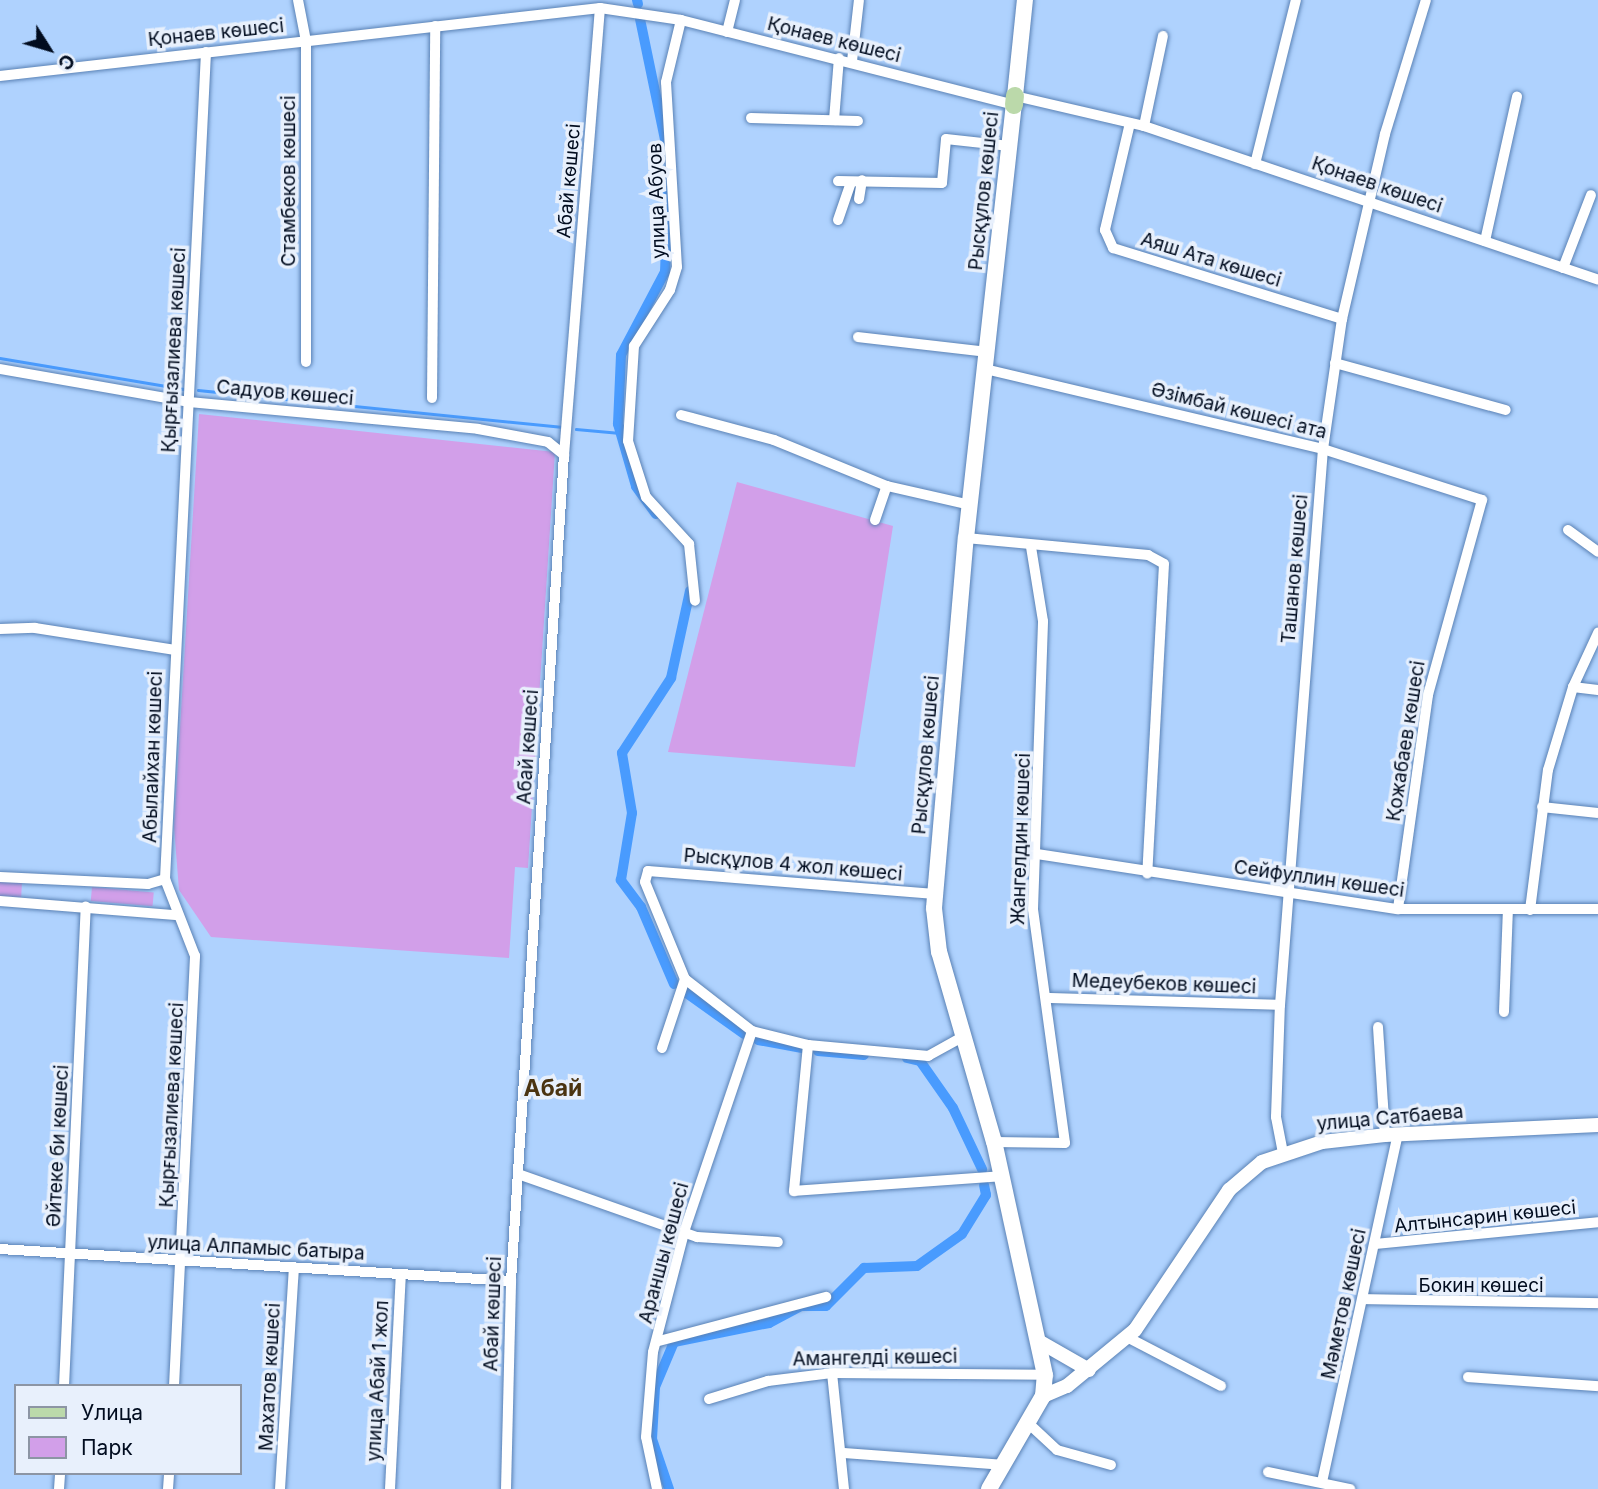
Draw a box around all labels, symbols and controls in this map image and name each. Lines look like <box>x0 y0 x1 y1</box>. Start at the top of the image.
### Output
street label: Қонаев көшесі <box>765 12 903 68</box>
north arrow <box>14 14 84 84</box>
street label: Қонаев көшесі <box>147 15 285 51</box>
text: С <box>53 49 80 74</box>
street label: Стамбеков көшесі <box>278 95 300 267</box>
street label: Рысқұлов көшесі <box>964 111 1004 271</box>
street label: Абай көшесі <box>553 123 585 239</box>
street label: улица Абуов <box>644 143 670 259</box>
street label: Қонаев көшесі <box>1309 152 1445 218</box>
street label: Аяш Ата көшесі <box>1138 228 1284 292</box>
street label: Қырғызалиева көшесі <box>157 247 191 453</box>
street label: Садуов көшесі <box>215 376 355 410</box>
street label: Әзімбай көшесі ата <box>1149 378 1329 444</box>
street label: Ташанов көшесі <box>1277 493 1313 645</box>
street label: Қожабаев көшесі <box>1382 659 1430 823</box>
street label: Абылайхан көшесі <box>139 671 167 843</box>
street label: Рысқұлов көшесі <box>908 675 944 835</box>
street label: Абай көшесі <box>513 689 543 805</box>
street label: Жангелдин көшесі <box>1007 753 1035 925</box>
street label: Рысқұлов 4 жол көшесі <box>683 844 903 886</box>
street label: Сейфуллин көшесі <box>1232 856 1406 902</box>
street label: Медеубеков көшесі <box>1071 969 1257 999</box>
street label: Қырғызалиева көшесі <box>155 1002 189 1208</box>
street label: Әйтеке би көшесі <box>42 1064 74 1228</box>
district label: Абай <box>524 1074 582 1102</box>
street label: улица Сатбаева <box>1316 1100 1464 1136</box>
street label: Араншы көшесі <box>634 1180 694 1326</box>
street label: Алтынсарин көшесі <box>1393 1196 1577 1238</box>
street label: Мәметов көшесі <box>1317 1227 1371 1381</box>
street label: улица Алпамыс батыра <box>147 1231 365 1265</box>
street label: Абай көшесі <box>480 1256 506 1372</box>
street label: Бокин көшесі <box>1418 1275 1544 1297</box>
street label: улица Абай 1 жол <box>362 1300 394 1462</box>
street label: Махатов көшесі <box>255 1302 285 1452</box>
street label: Амангелді көшесі <box>792 1345 958 1371</box>
legend <box>14 1384 242 1475</box>
text: Улица <box>81 1400 143 1425</box>
text: Парк <box>81 1435 133 1460</box>

